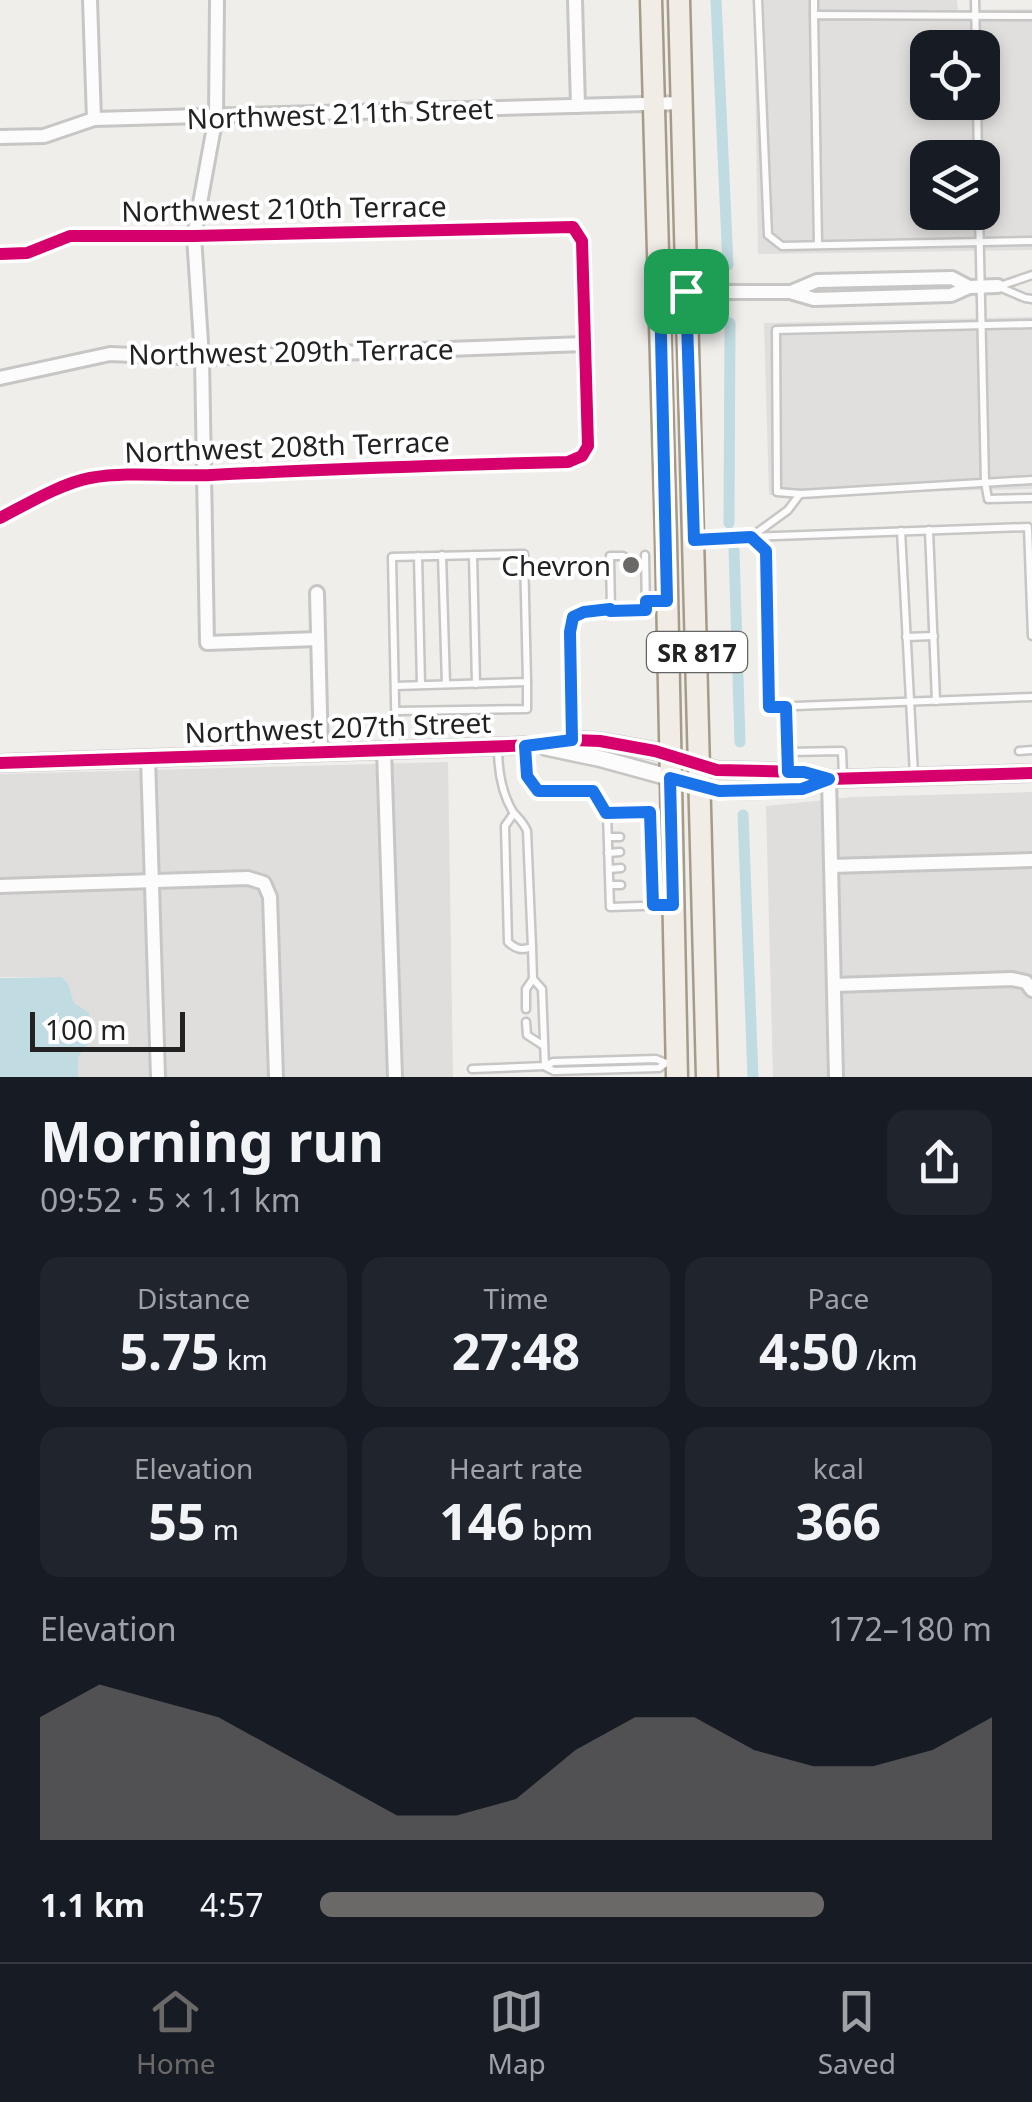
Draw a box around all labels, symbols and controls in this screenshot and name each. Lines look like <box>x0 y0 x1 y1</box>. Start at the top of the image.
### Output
map controls <box>910 30 1000 230</box>
button: locate <box>910 30 1000 120</box>
street label: Northwest 211th Street <box>186 89 494 137</box>
button: layers <box>910 140 1000 230</box>
street label: Northwest 210th Terrace <box>121 186 447 230</box>
pin <box>644 249 729 334</box>
icon: arrive <box>659 264 714 319</box>
street label: Northwest 209th Terrace <box>128 329 454 373</box>
street label: Northwest 208th Terrace <box>124 421 450 471</box>
place label: Chevron <box>501 546 611 584</box>
marker: Chevron <box>620 554 642 576</box>
road number: SR 817 <box>647 632 747 672</box>
street label: Northwest 207th Street <box>184 703 492 751</box>
scale bar <box>30 1007 185 1052</box>
text: 100 m <box>45 1010 127 1048</box>
text: Morning run <box>40 1103 384 1178</box>
button: share <box>887 1110 992 1215</box>
text: 09:52 · 5 × 1.1 km <box>40 1178 301 1221</box>
text: Distance <box>137 1279 250 1317</box>
text: Time <box>484 1279 548 1317</box>
text: Pace <box>807 1279 869 1317</box>
text: 5.75 <box>120 1317 219 1385</box>
text: 27:48 <box>452 1317 580 1385</box>
text: 4:50 <box>759 1317 859 1385</box>
text: km <box>219 1340 268 1378</box>
text: /km <box>859 1340 918 1378</box>
text: Elevation <box>134 1449 253 1487</box>
text: Heart rate <box>449 1449 583 1487</box>
text: kcal <box>813 1449 864 1487</box>
text: 55 <box>148 1487 206 1555</box>
text: 146 <box>439 1487 525 1555</box>
text: 366 <box>795 1487 881 1555</box>
text: m <box>206 1510 239 1548</box>
text: bpm <box>525 1510 593 1548</box>
text: Elevation <box>40 1607 177 1650</box>
text: 172–180 m <box>828 1607 992 1650</box>
text: 1.1 km <box>40 1883 145 1926</box>
text: 4:57 <box>200 1883 264 1926</box>
tab: Home <box>136 1984 216 2082</box>
tab: Map <box>488 1984 546 2082</box>
tab: Saved <box>818 1984 896 2082</box>

